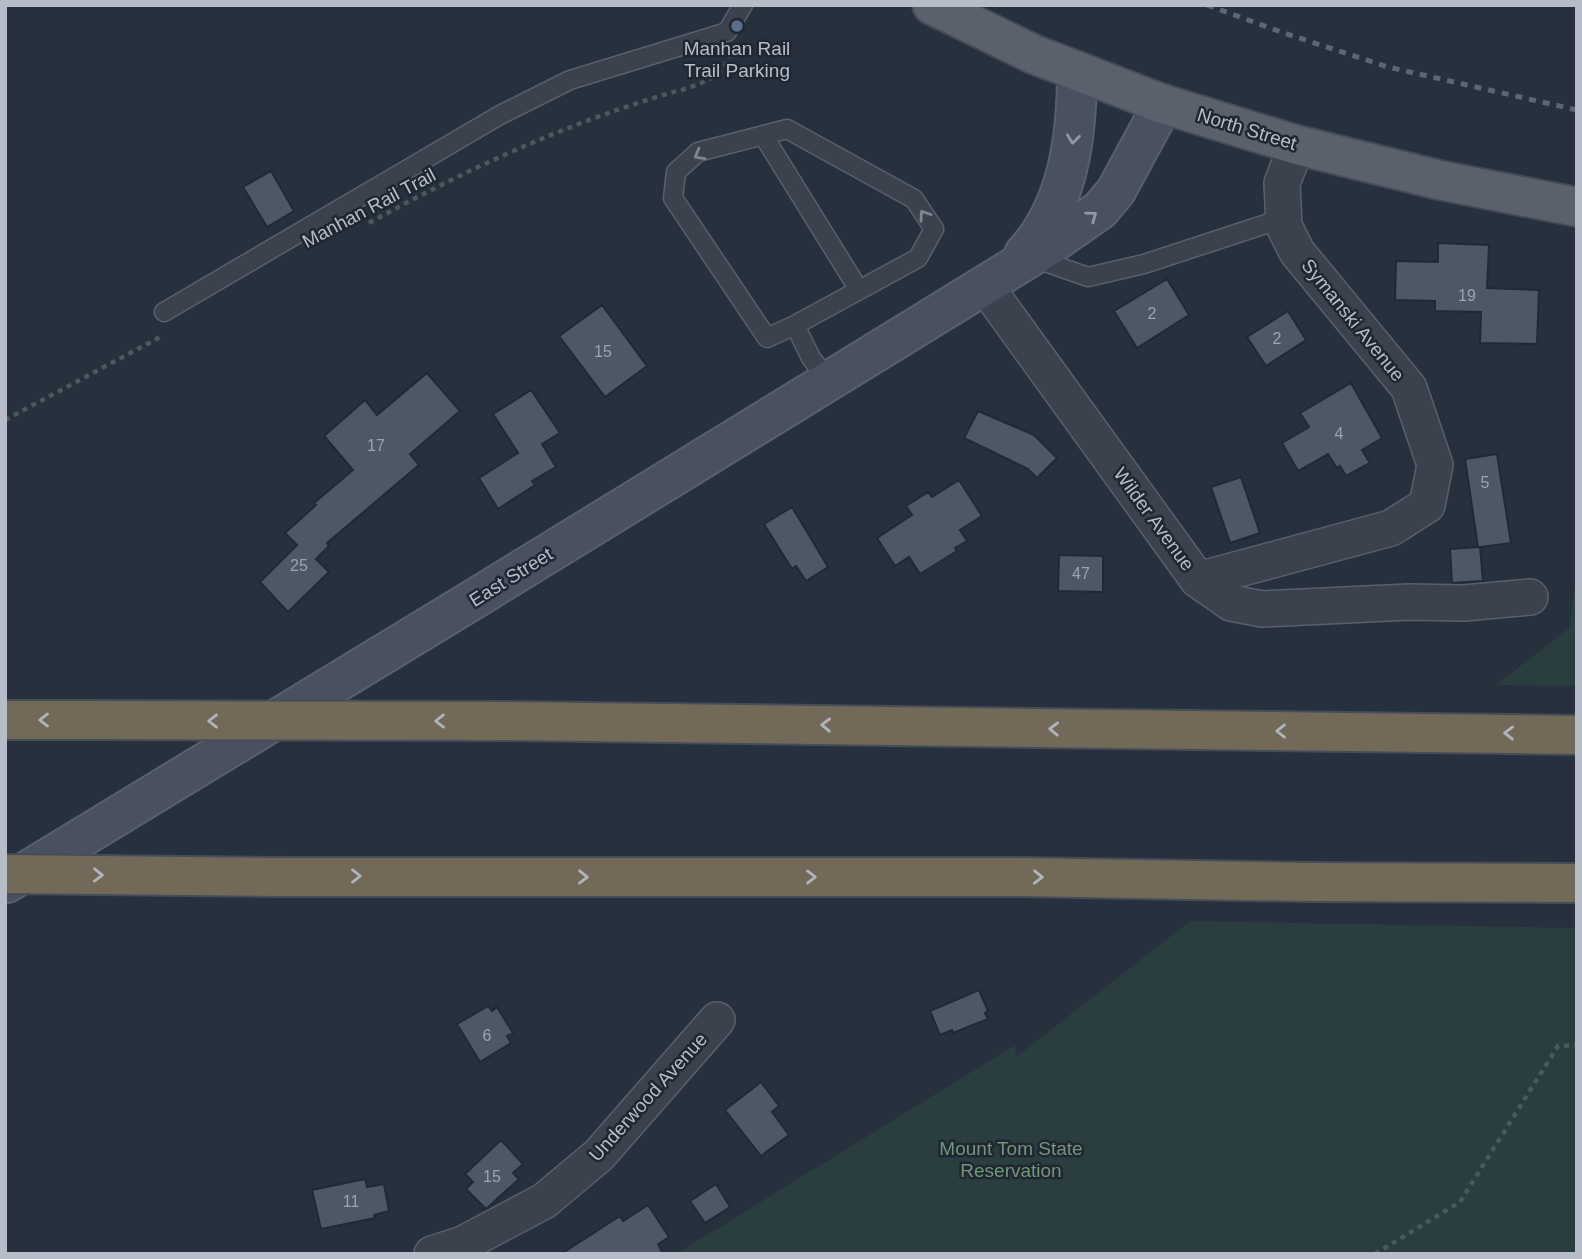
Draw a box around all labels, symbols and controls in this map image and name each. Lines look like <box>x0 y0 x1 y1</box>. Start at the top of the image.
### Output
marker: Manhan Rail Trail Parking <box>729 18 745 34</box>
place label: Manhan Rail Trail Parking <box>684 38 790 81</box>
street label: North Street <box>1195 104 1300 154</box>
one-way arrow <box>1066 133 1081 145</box>
one-way arrow <box>693 147 706 160</box>
street label: Manhan Rail Trail <box>299 164 439 252</box>
one-way arrow <box>919 209 932 222</box>
one-way arrow <box>1084 212 1096 224</box>
street label: Symanski Avenue <box>1297 255 1409 385</box>
house number: 19 <box>1458 287 1476 304</box>
house number: 2 <box>1148 305 1157 322</box>
house number: 2 <box>1273 330 1282 347</box>
house number: 15 <box>594 343 612 360</box>
house number: 4 <box>1335 425 1344 442</box>
house number: 17 <box>367 437 385 454</box>
street label: Wilder Avenue <box>1110 463 1198 575</box>
house number: 5 <box>1481 474 1490 491</box>
street label: East Street <box>466 543 557 611</box>
house number: 25 <box>290 557 308 574</box>
house number: 47 <box>1072 565 1090 582</box>
one-way arrow <box>39 712 49 728</box>
one-way arrow <box>207 713 218 729</box>
one-way arrow <box>435 713 445 729</box>
one-way arrow <box>820 718 831 733</box>
one-way arrow <box>1048 721 1059 736</box>
one-way arrow <box>1275 723 1286 739</box>
one-way arrow <box>1503 725 1513 741</box>
one-way arrow <box>93 867 104 883</box>
one-way arrow <box>351 868 361 884</box>
one-way arrow <box>578 869 589 885</box>
one-way arrow <box>806 869 816 885</box>
one-way arrow <box>1033 869 1044 885</box>
house number: 6 <box>483 1027 492 1044</box>
street label: Underwood Avenue <box>585 1028 711 1166</box>
park label: Mount Tom State Reservation <box>939 1138 1083 1181</box>
house number: 15 <box>483 1168 501 1185</box>
house number: 11 <box>343 1193 359 1210</box>

